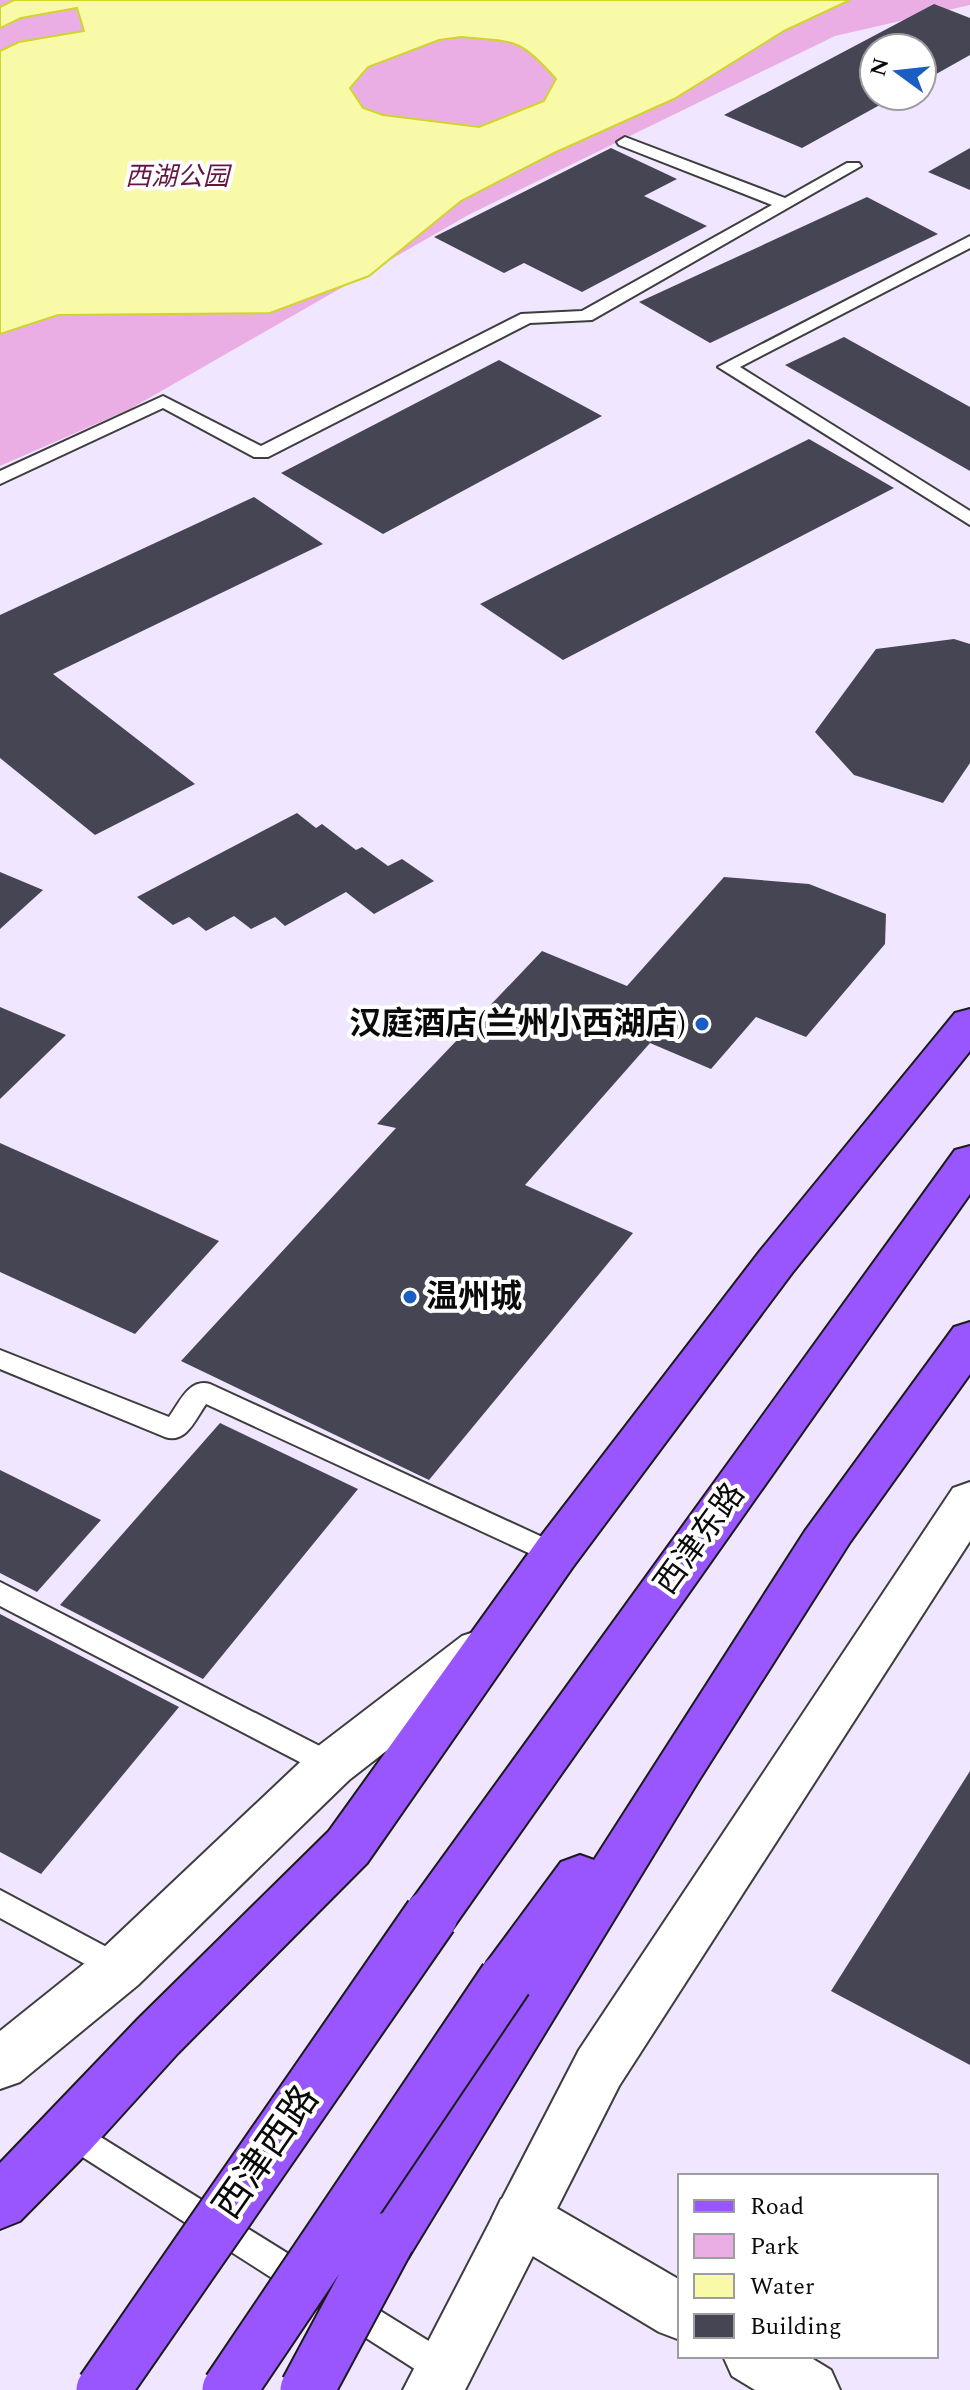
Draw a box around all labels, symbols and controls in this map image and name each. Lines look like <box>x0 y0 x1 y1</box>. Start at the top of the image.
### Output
north arrow <box>858 32 938 112</box>
text: N <box>862 54 898 80</box>
park label: 西湖公园 <box>125 157 233 197</box>
place label: 汉庭酒店(兰州小西湖店) <box>349 1000 686 1049</box>
marker: 汉庭酒店(兰州小西湖店) <box>693 1015 711 1033</box>
place label: 温州城 <box>426 1273 522 1322</box>
marker: 温州城 <box>401 1288 419 1306</box>
street label: 西津东路 <box>643 1473 757 1605</box>
street label: 西津西路 <box>200 2074 334 2232</box>
legend <box>678 2174 938 2358</box>
text: Road <box>750 2189 804 2225</box>
text: Park <box>750 2229 800 2265</box>
text: Water <box>750 2269 814 2305</box>
text: Building <box>750 2309 842 2345</box>

